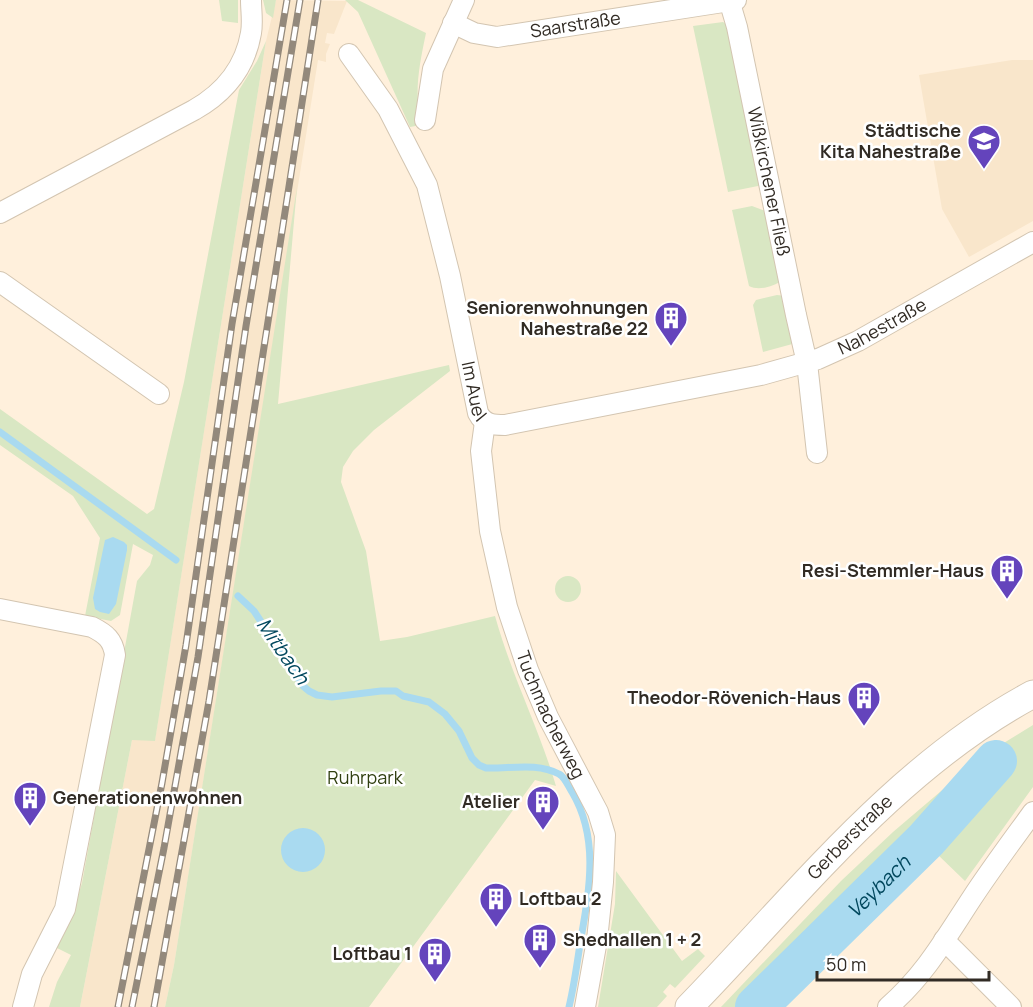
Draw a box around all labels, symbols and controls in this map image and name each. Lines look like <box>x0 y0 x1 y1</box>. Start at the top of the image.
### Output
street label: Saarstraße <box>528 5 622 43</box>
street label: Wißkirchener Fließ <box>743 105 797 258</box>
place label: Städtische Kita Nahestraße <box>820 118 961 163</box>
school or university icon: Städtische Kita Nahestraße <box>966 123 1002 170</box>
street label: Nahestraße <box>834 292 930 360</box>
place label: Seniorenwohnungen Nahestraße 22 <box>466 295 648 340</box>
building icon: Seniorenwohnungen Nahestraße 22 <box>653 300 689 347</box>
street label: Im Auel <box>457 359 492 426</box>
building icon: Resi-Stemmler-Haus <box>989 553 1025 600</box>
place label: Resi-Stemmler-Haus <box>802 558 984 582</box>
water label: Mitbach <box>251 612 317 690</box>
street label: Tuchmacherweg <box>511 647 591 783</box>
building icon: Theodor-Rövenich-Haus <box>846 680 882 727</box>
place label: Theodor-Rövenich-Haus <box>627 685 841 709</box>
park label: Ruhrpark <box>327 765 404 789</box>
building icon: Generationenwohnen <box>12 780 48 827</box>
building icon: Atelier <box>525 784 561 831</box>
place label: Generationenwohnen <box>53 785 242 809</box>
place label: Atelier <box>462 789 520 813</box>
street label: Gerberstraße <box>801 789 897 884</box>
water label: Veybach <box>841 848 917 923</box>
building icon: Loftbau 2 <box>478 881 514 928</box>
place label: Loftbau 2 <box>519 886 601 910</box>
building icon: Shedhallen 1 + 2 <box>522 922 558 969</box>
place label: Shedhallen 1 + 2 <box>563 927 701 951</box>
building icon: Loftbau 1 <box>417 936 453 983</box>
place label: Loftbau 1 <box>332 941 412 965</box>
scale bar <box>817 944 990 982</box>
text: 50 m <box>826 952 866 976</box>

